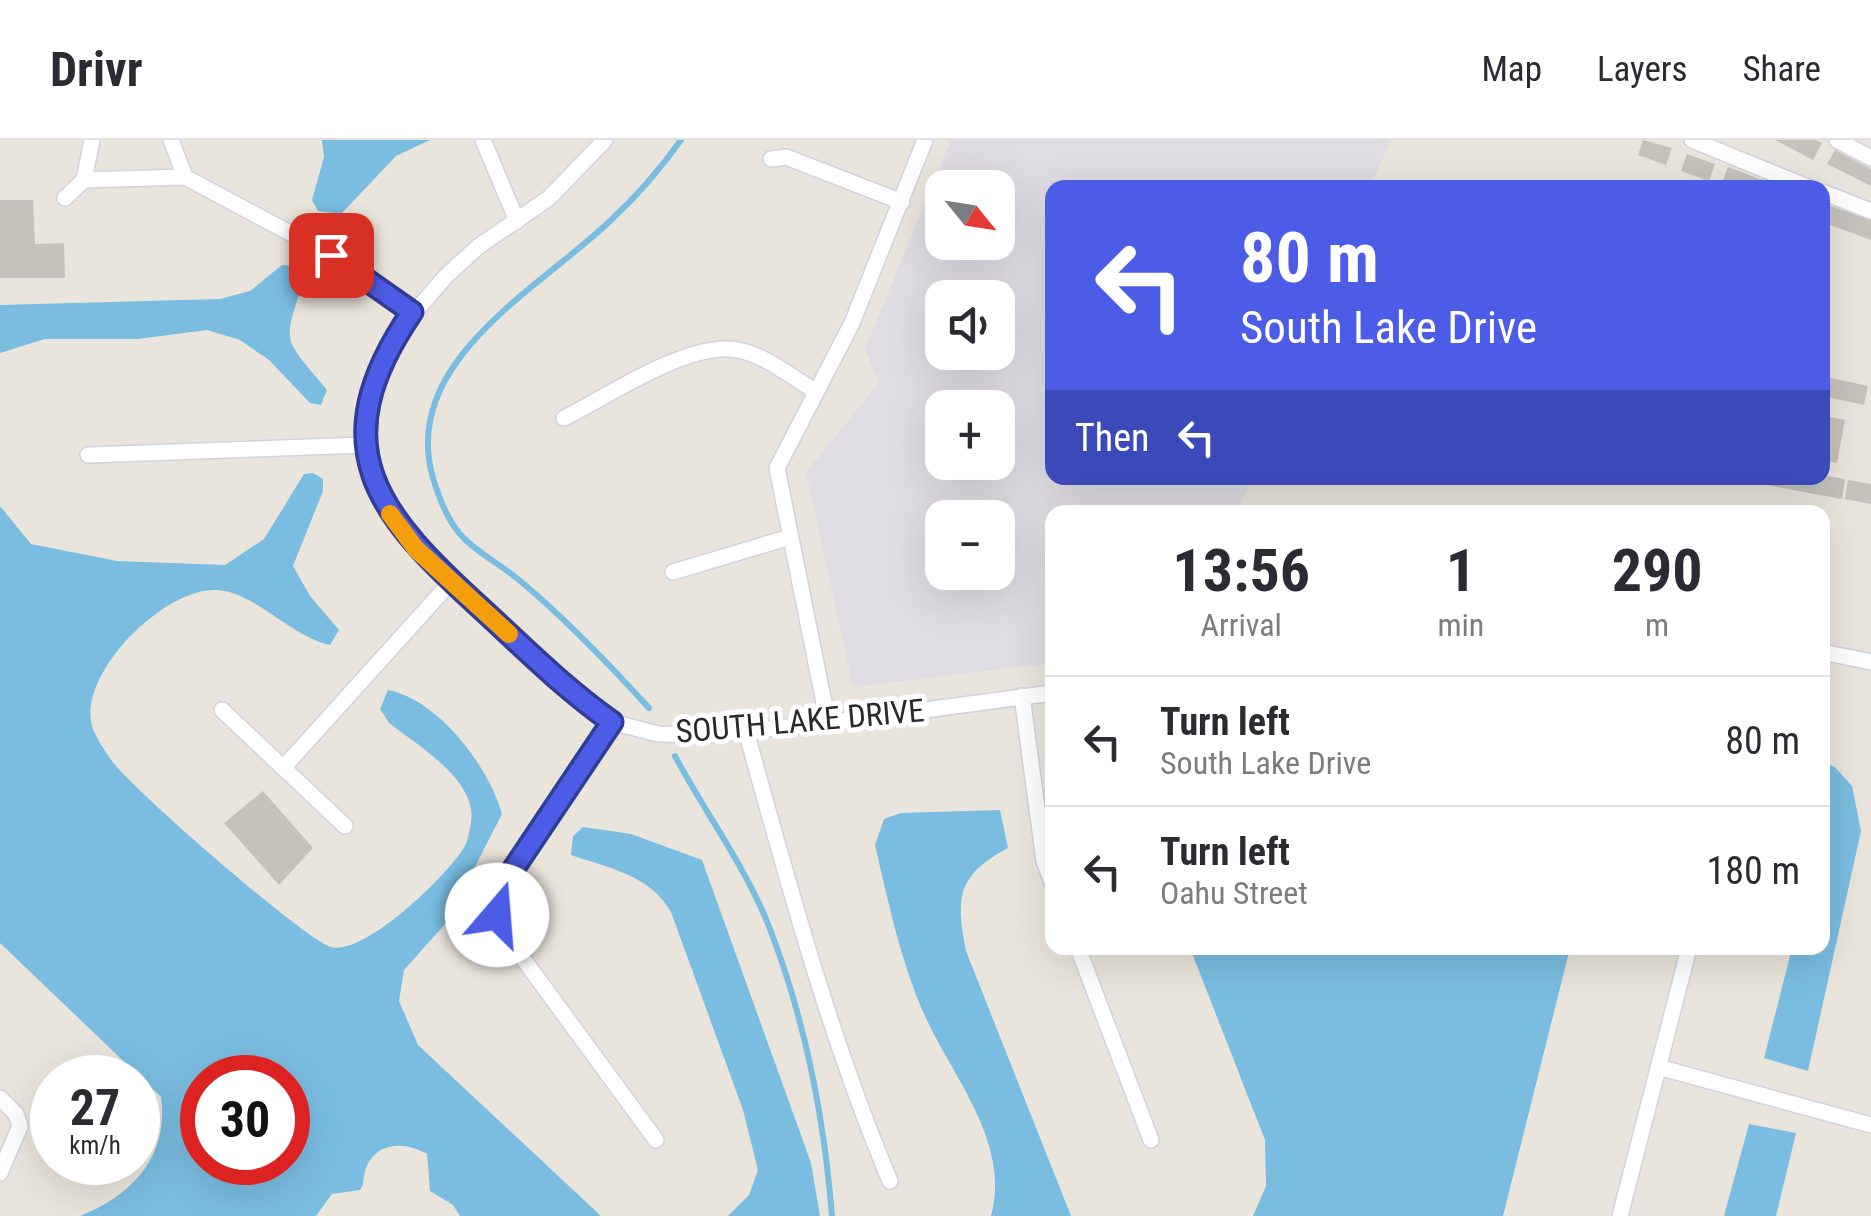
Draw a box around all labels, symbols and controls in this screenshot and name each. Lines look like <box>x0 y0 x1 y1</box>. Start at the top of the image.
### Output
text: Drivr <box>50 41 143 98</box>
text: Map <box>1481 49 1542 90</box>
text: Layers <box>1597 49 1687 90</box>
text: Share <box>1742 49 1821 90</box>
north arrow <box>925 170 1015 260</box>
map controls <box>925 170 1015 590</box>
pin <box>289 213 374 298</box>
text: 80 m <box>1240 217 1379 299</box>
icon: left <box>1075 220 1205 350</box>
icon: arrive <box>304 228 359 283</box>
button: sound <box>925 280 1015 370</box>
text: South Lake Drive <box>1240 301 1537 354</box>
button: + <box>925 390 1015 480</box>
icon: left <box>1169 410 1224 465</box>
text: Then <box>1075 416 1149 460</box>
button: − <box>925 500 1015 590</box>
text: 13:56 <box>1172 535 1310 606</box>
text: 1 <box>1446 535 1476 606</box>
text: 290 <box>1612 535 1703 606</box>
text: Arrival <box>1200 606 1282 644</box>
text: min <box>1437 606 1484 644</box>
text: m <box>1645 606 1669 644</box>
street label: SOUTH LAKE DRIVE <box>674 691 926 751</box>
text: Turn left <box>1160 700 1290 744</box>
icon: left <box>1075 714 1130 769</box>
text: 80 m <box>1725 719 1800 763</box>
text: South Lake Drive <box>1160 744 1371 782</box>
text: Turn left <box>1160 830 1290 874</box>
icon: left <box>1075 844 1130 899</box>
text: 180 m <box>1706 849 1800 893</box>
position arrow <box>445 863 549 967</box>
text: Oahu Street <box>1160 874 1308 912</box>
speed limit sign: 30 <box>180 1055 310 1185</box>
text: 27 <box>70 1079 120 1137</box>
text: km/h <box>69 1131 121 1160</box>

